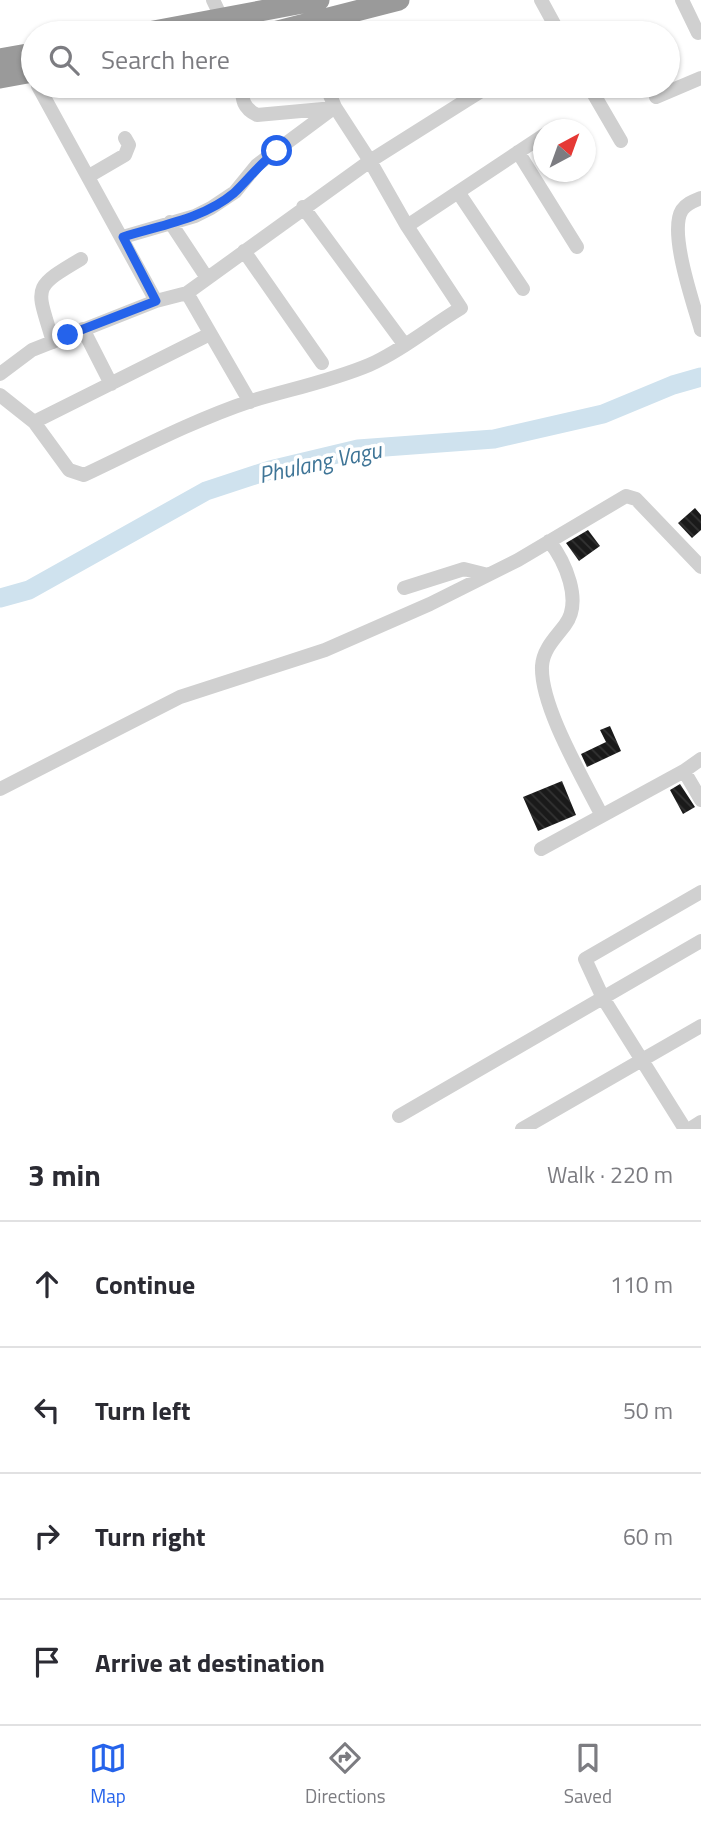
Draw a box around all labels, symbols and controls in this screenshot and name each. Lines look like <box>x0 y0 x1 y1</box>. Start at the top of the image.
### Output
search box <box>21 21 680 98</box>
text: Search here <box>101 40 230 79</box>
icon: search <box>45 41 83 79</box>
north arrow <box>533 119 596 182</box>
route start <box>261 135 292 166</box>
route end <box>52 319 83 350</box>
water label: Phulang Vagu <box>255 432 386 492</box>
text: 3 min <box>28 1152 101 1198</box>
text: Walk · 220 m <box>547 1157 673 1192</box>
icon: ahead <box>28 1265 66 1303</box>
text: Continue <box>95 1265 195 1304</box>
text: 110 m <box>610 1267 673 1302</box>
icon: left <box>28 1391 66 1429</box>
text: Turn left <box>95 1391 190 1430</box>
text: 50 m <box>623 1393 673 1428</box>
icon: right <box>28 1517 66 1555</box>
text: Turn right <box>95 1517 206 1556</box>
text: 60 m <box>623 1519 673 1554</box>
icon: arrive <box>28 1643 66 1681</box>
text: Arrive at destination <box>95 1643 325 1682</box>
tab: Map <box>89 1739 127 1810</box>
tab: Directions <box>305 1739 386 1810</box>
tab: Saved <box>564 1739 612 1810</box>

